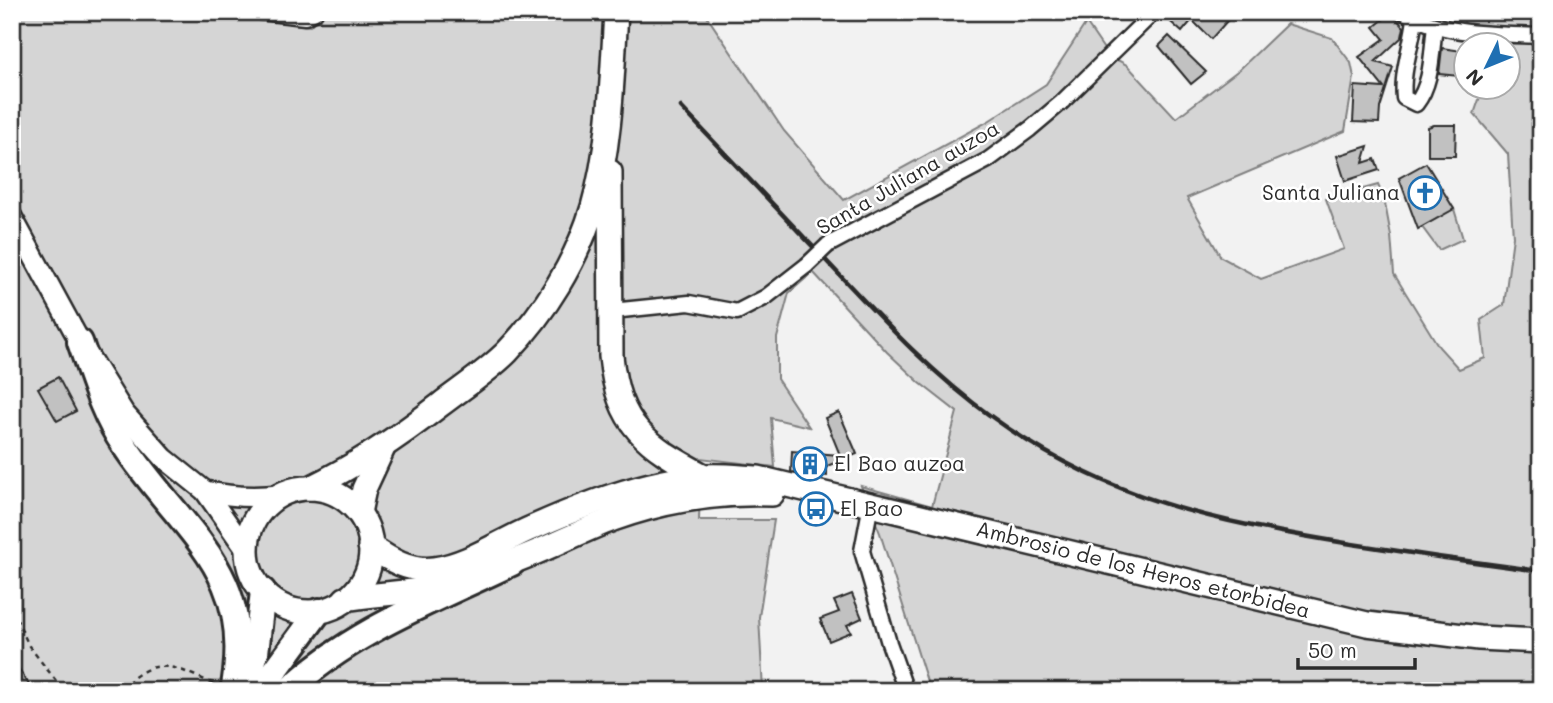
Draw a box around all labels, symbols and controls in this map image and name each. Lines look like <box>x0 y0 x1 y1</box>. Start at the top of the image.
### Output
north arrow <box>1452 32 1522 102</box>
text: N <box>1460 64 1488 92</box>
street label: Santa Juliana auzoa <box>811 113 1003 240</box>
church icon: Santa Juliana <box>1406 174 1444 212</box>
place label: Santa Juliana <box>1262 178 1400 205</box>
building icon: El Bao auzoa <box>791 445 829 483</box>
place label: El Bao auzoa <box>834 449 965 476</box>
bus stop icon: El Bao <box>797 490 835 528</box>
place label: El Bao <box>840 494 903 521</box>
street label: Ambrosio de los Heros etorbidea <box>973 514 1313 623</box>
scale bar <box>1298 626 1415 670</box>
text: 50 m <box>1308 636 1357 663</box>

